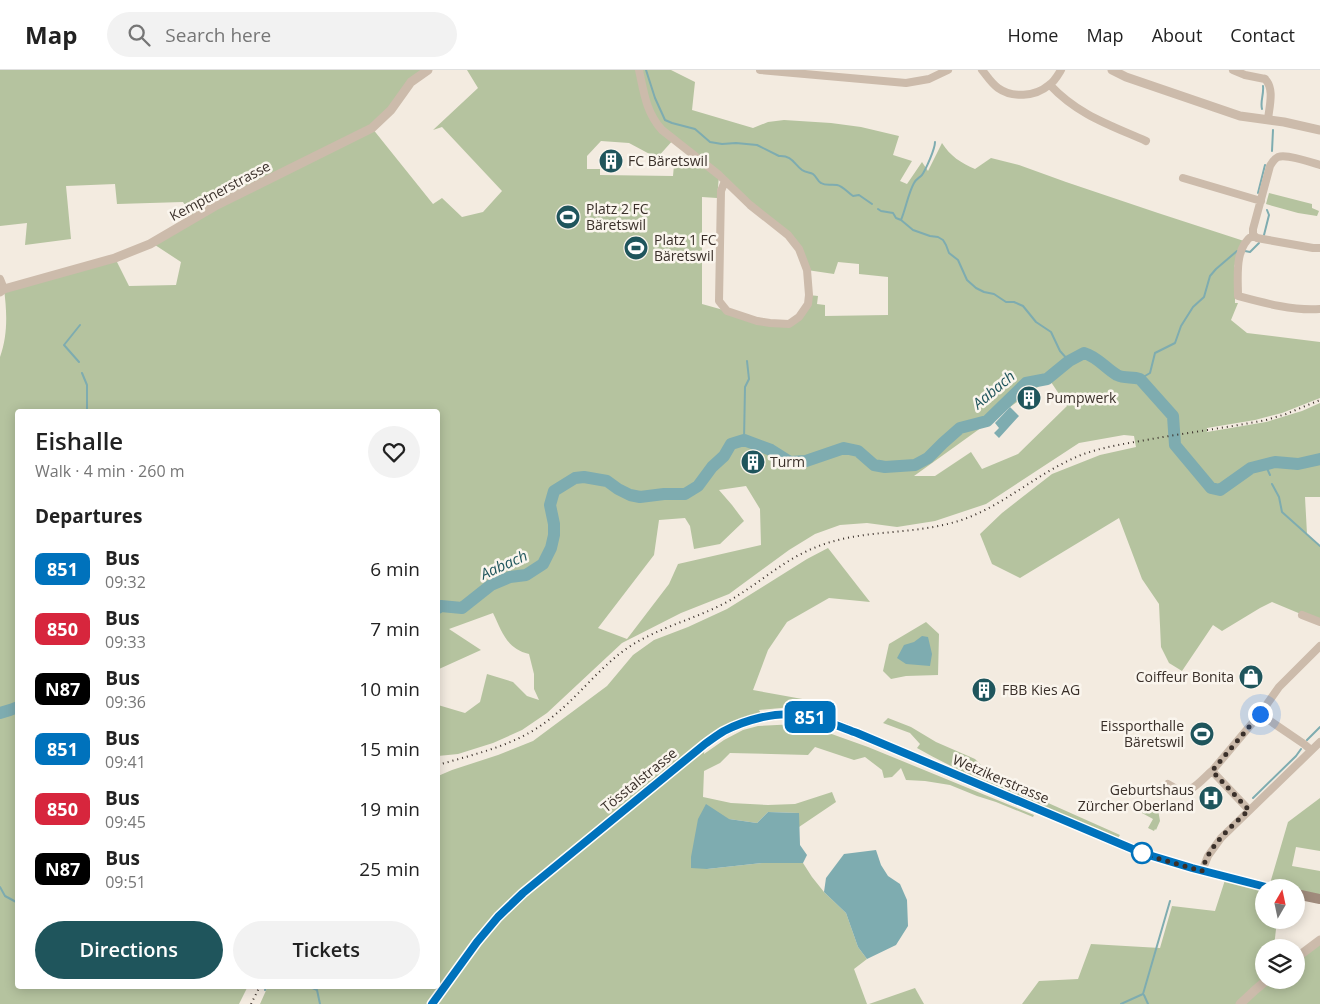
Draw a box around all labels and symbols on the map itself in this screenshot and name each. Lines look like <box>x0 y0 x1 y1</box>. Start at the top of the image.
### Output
building icon: FC Bäretswil <box>598 148 624 174</box>
place label: FC Bäretswil <box>628 151 708 170</box>
street label: Kemptnerstrasse <box>166 156 274 225</box>
place label: Platz 2 FC Bäretswil <box>586 199 649 234</box>
sports icon: Platz 2 FC Bäretswil <box>555 204 581 230</box>
place label: Platz 1 FC Bäretswil <box>654 230 717 265</box>
sports icon: Platz 1 FC Bäretswil <box>623 235 649 261</box>
water label: Aabach <box>967 366 1019 413</box>
building icon: Pumpwerk <box>1016 385 1042 411</box>
place label: Pumpwerk <box>1046 388 1117 407</box>
building icon: Turm <box>740 449 766 475</box>
place label: Turm <box>770 452 805 471</box>
water label: Aabach <box>476 545 530 584</box>
shop icon: Coiffeur Bonita <box>1238 664 1264 690</box>
place label: Coiffeur Bonita <box>1136 667 1234 686</box>
building icon: FBB Kies AG <box>971 677 997 703</box>
place label: FBB Kies AG <box>1002 680 1080 699</box>
line badge: 851 <box>781 701 839 733</box>
your location <box>1248 702 1273 727</box>
place label: Eissporthalle Bäretswil <box>1100 716 1184 751</box>
sports icon: Eissporthalle Bäretswil <box>1189 721 1215 747</box>
street label: Tösstalstrasse <box>597 743 681 816</box>
street label: Wetzikerstrasse <box>950 750 1053 807</box>
place label: Geburtshaus Zürcher Oberland <box>1078 780 1194 815</box>
hospital icon: Geburtshaus Zürcher Oberland <box>1198 785 1224 811</box>
unlabelled marker <box>1131 842 1153 864</box>
north arrow <box>1255 879 1305 929</box>

